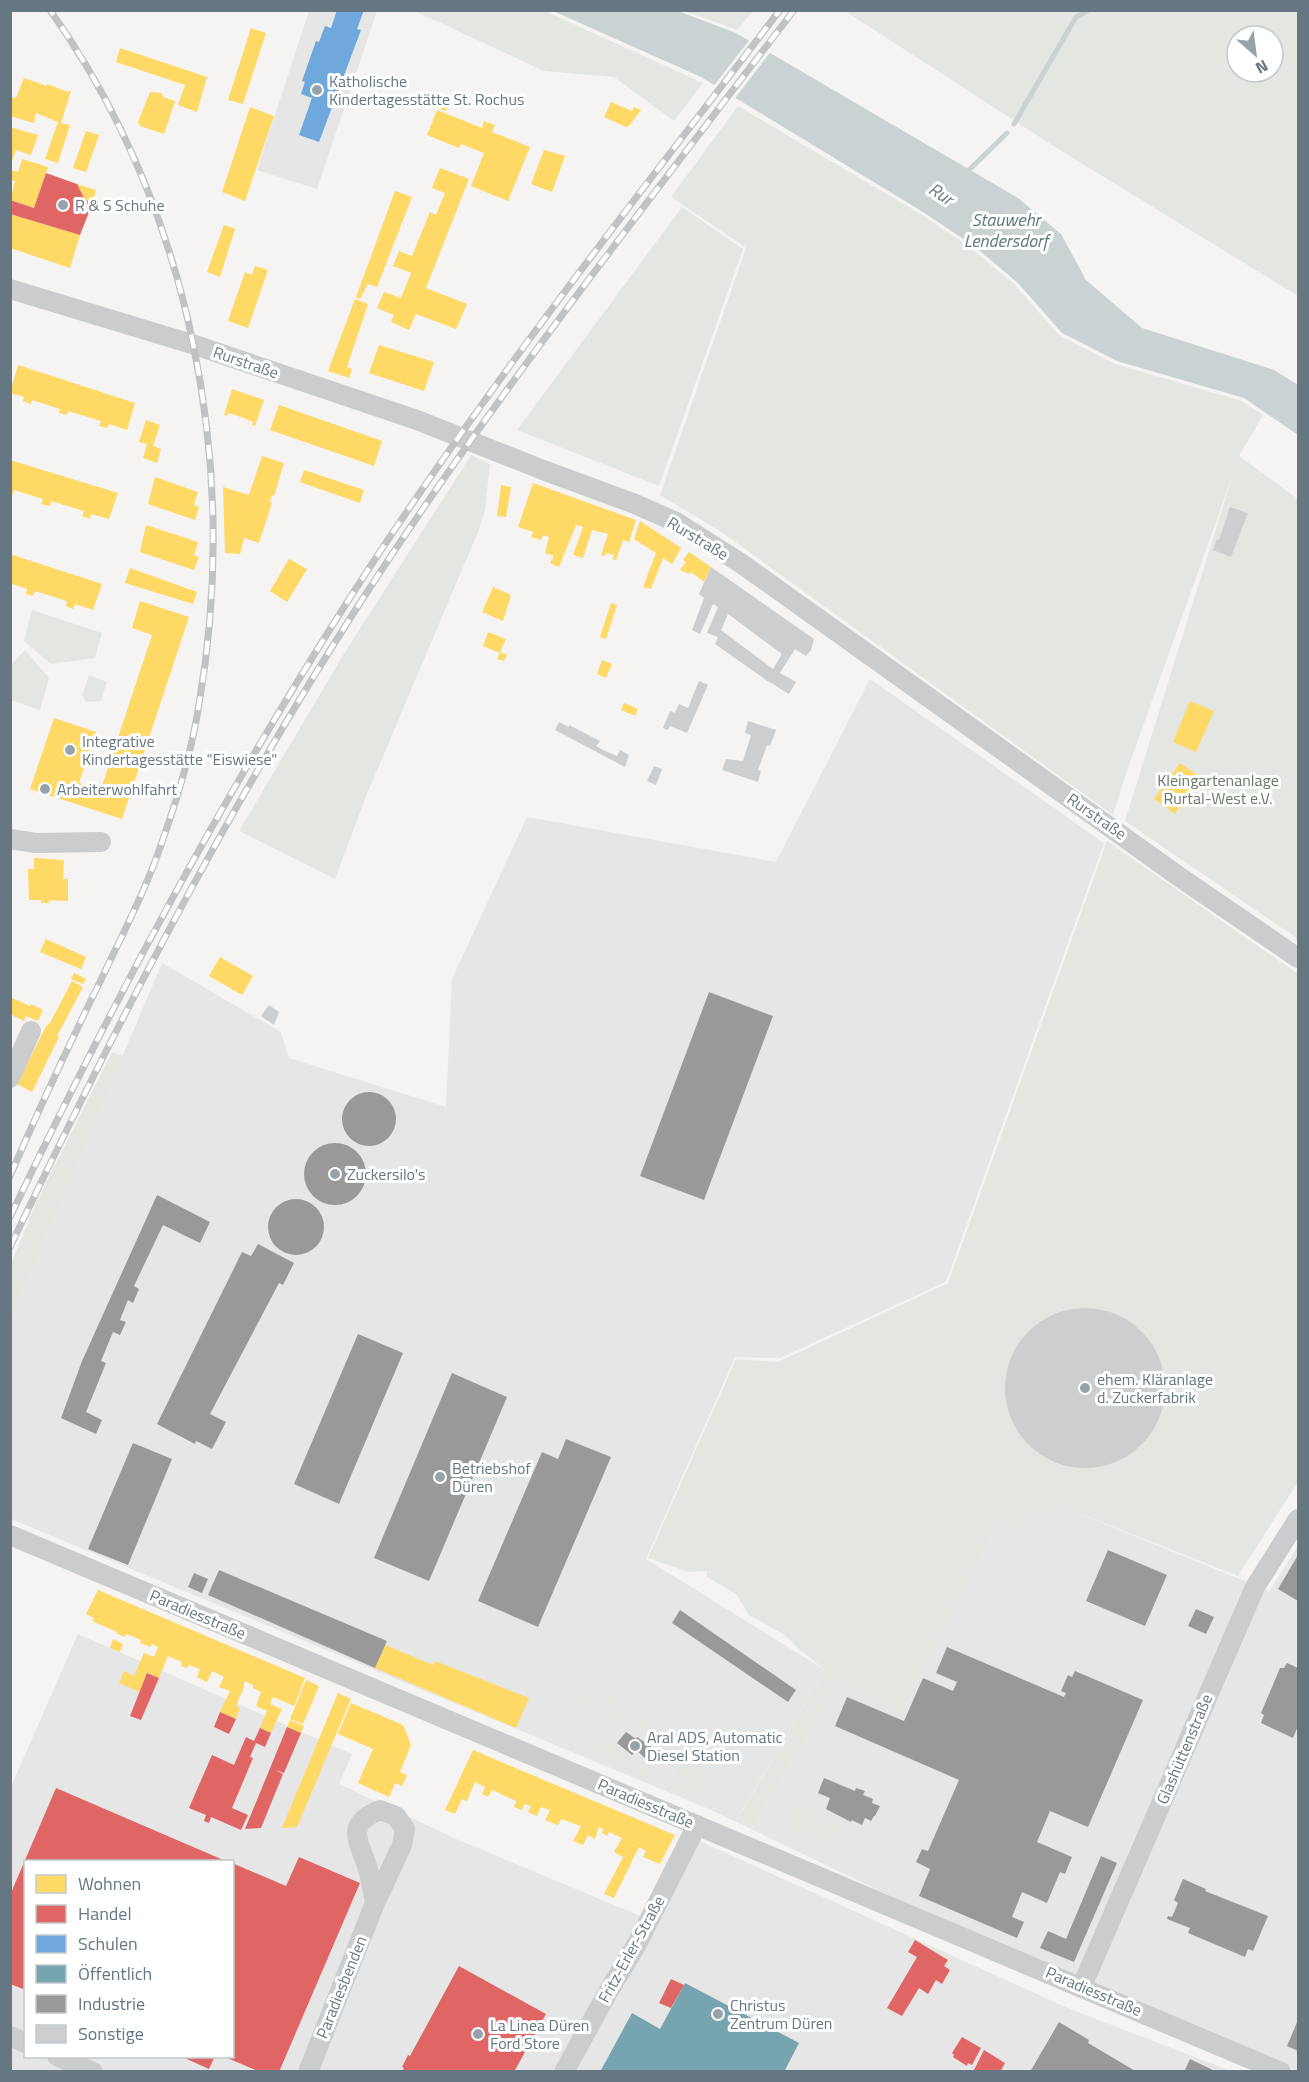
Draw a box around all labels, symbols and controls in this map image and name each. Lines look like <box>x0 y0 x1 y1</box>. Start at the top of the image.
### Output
north arrow <box>1225 24 1285 84</box>
text: N <box>1252 54 1273 80</box>
place label: Katholische Kindertagesstätte St. Rochus <box>329 69 524 111</box>
marker: Katholische Kindertagesstätte St. Rochus <box>310 83 324 97</box>
water label: Rur <box>924 176 961 213</box>
place label: R & S Schuhe <box>75 193 165 217</box>
marker: R & S Schuhe <box>56 198 70 212</box>
water label: Stauwehr Lendersdorf <box>964 206 1052 254</box>
street label: Rurstraße <box>210 340 282 384</box>
street label: Rurstraße <box>663 510 733 566</box>
place label: Integrative Kindertagesstätte "Eiswiese" <box>82 729 277 771</box>
marker: Integrative Kindertagesstätte "Eiswiese" <box>63 743 77 757</box>
park label: Kleingartenanlage Rurtal-West e.V. <box>1157 768 1279 810</box>
place label: Arbeiterwohlfahrt <box>57 777 178 801</box>
marker: Arbeiterwohlfahrt <box>38 782 52 796</box>
street label: Rurstraße <box>1062 787 1132 845</box>
place label: Zuckersilo's <box>347 1162 425 1186</box>
marker: Zuckersilo's <box>328 1167 342 1181</box>
place label: ehem. Kläranlage d. Zuckerfabrik <box>1097 1367 1213 1409</box>
marker: ehem. Kläranlage d. Zuckerfabrik <box>1078 1381 1092 1395</box>
place label: Betriebshof Düren <box>452 1456 532 1498</box>
marker: Betriebshof Düren <box>433 1470 447 1484</box>
street label: Paradiesstraße <box>146 1583 250 1645</box>
street label: Glashüttenstraße <box>1150 1690 1218 1808</box>
place label: Aral ADS, Automatic Diesel Station <box>647 1725 783 1767</box>
marker: Aral ADS, Automatic Diesel Station <box>628 1739 642 1753</box>
street label: Paradiesstraße <box>594 1772 698 1834</box>
legend <box>24 1860 234 2058</box>
text: Wohnen <box>78 1870 141 1897</box>
street label: Fritz-Erler-Straße <box>592 1891 670 2007</box>
text: Handel <box>78 1900 132 1927</box>
text: Schulen <box>78 1930 138 1957</box>
street label: Paradiesbenden <box>310 1932 372 2042</box>
text: Öffentlich <box>78 1960 152 1987</box>
street label: Paradiesstraße <box>1042 1960 1146 2022</box>
text: Industrie <box>78 1990 145 2017</box>
place label: Christus Zentrum Düren <box>730 1993 832 2035</box>
marker: Christus Zentrum Düren <box>711 2007 725 2021</box>
place label: La Linea Düren Ford Store <box>490 2013 589 2055</box>
text: Sonstige <box>78 2020 144 2047</box>
marker: La Linea Düren Ford Store <box>471 2027 485 2041</box>

